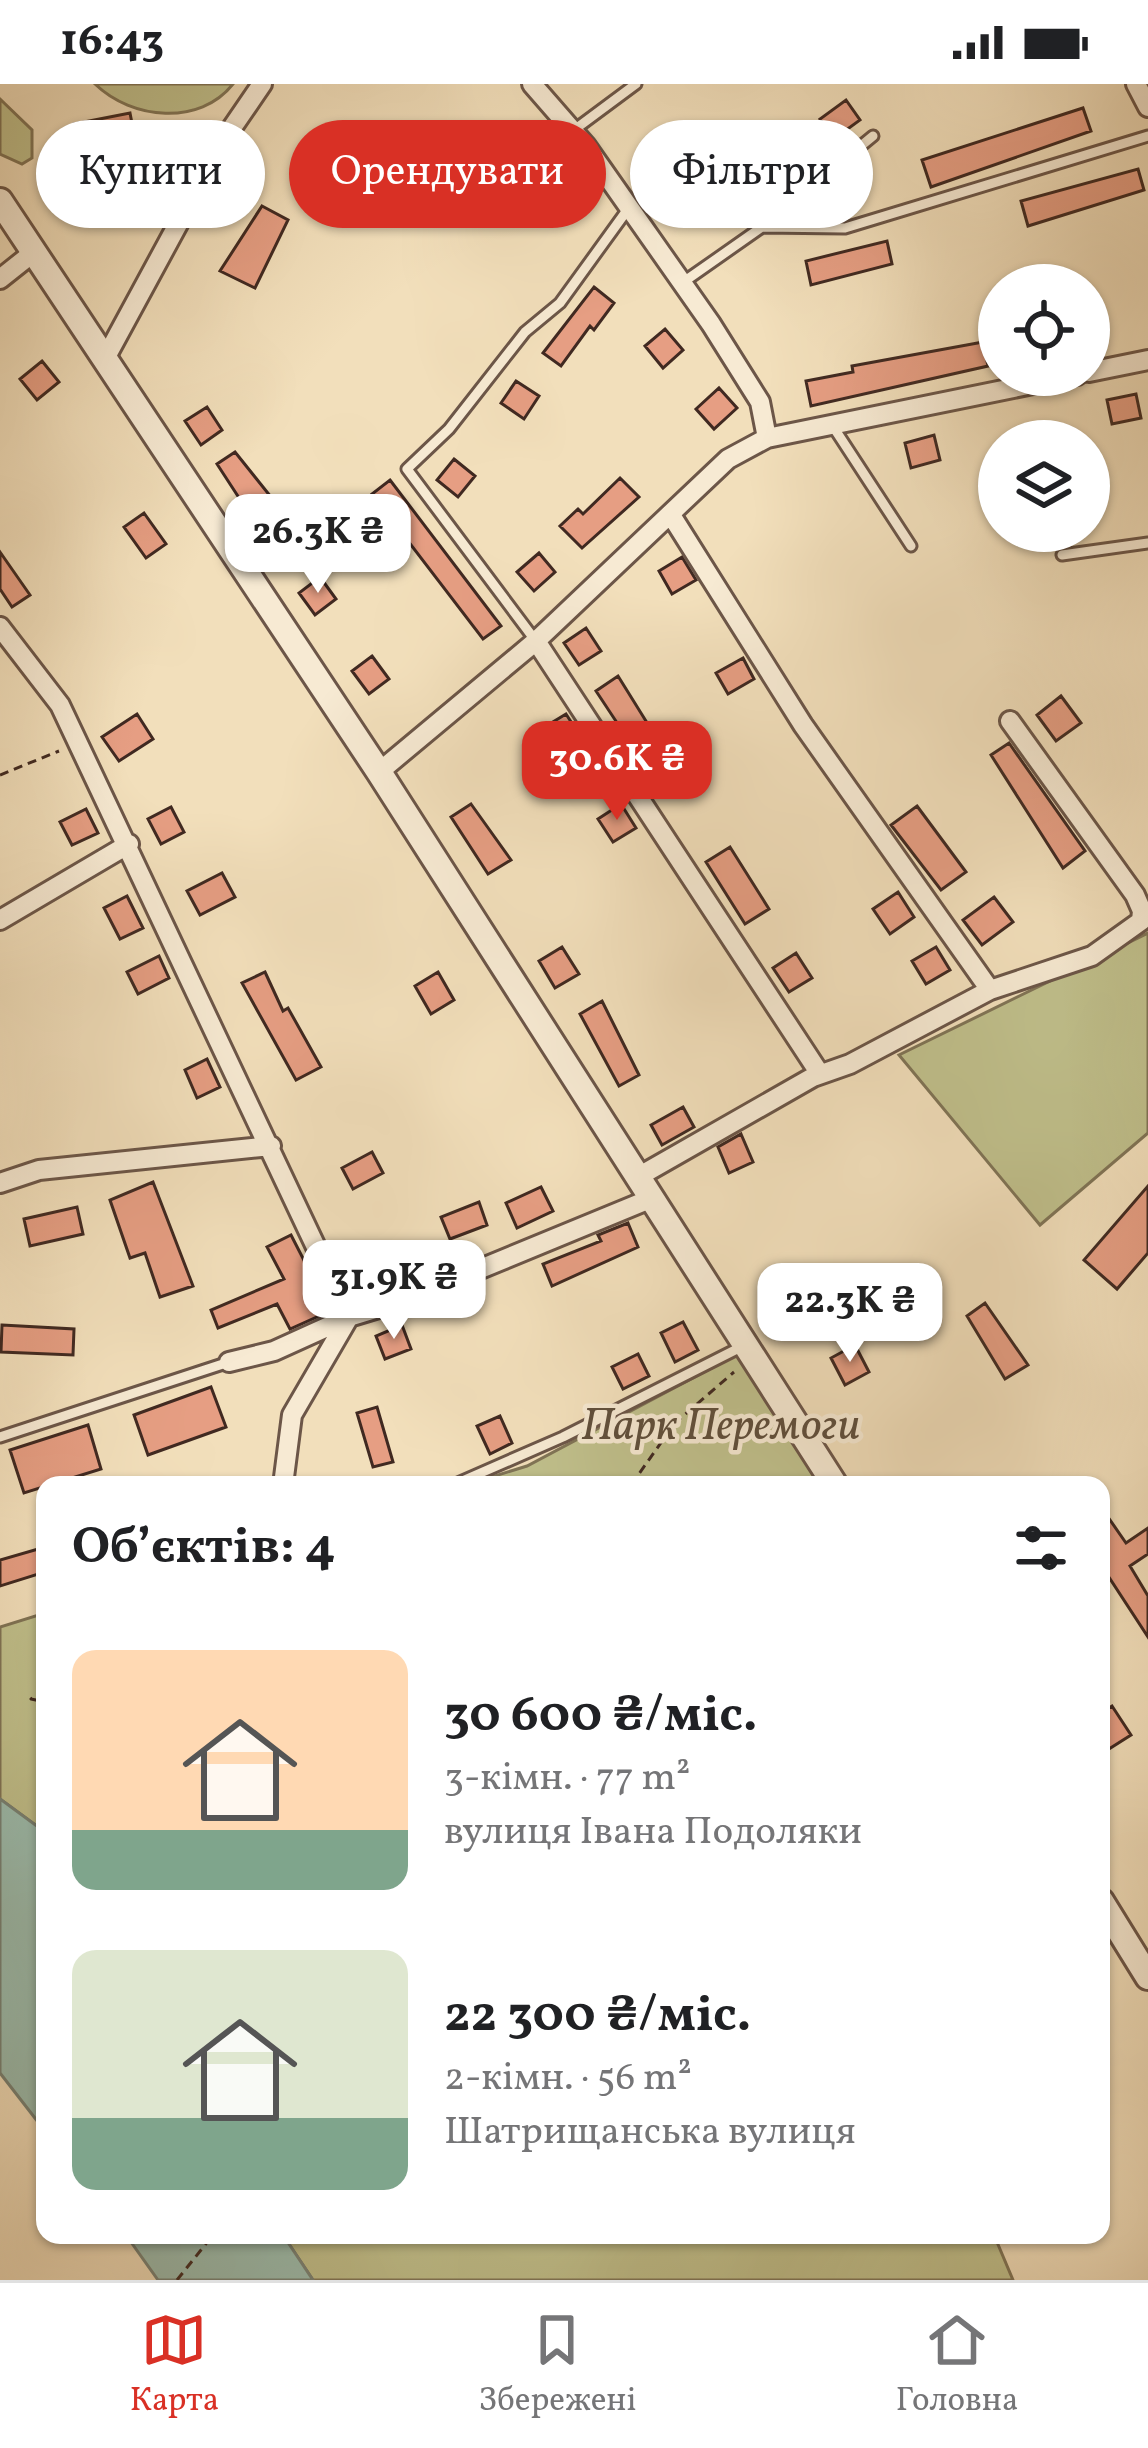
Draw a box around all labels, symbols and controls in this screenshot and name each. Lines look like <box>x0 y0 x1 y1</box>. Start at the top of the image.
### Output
text: 16:43 <box>60 11 164 74</box>
chip: Купити <box>36 120 265 228</box>
chip: Орендувати <box>289 120 606 228</box>
chip: Фільтри <box>630 120 873 228</box>
map controls <box>978 264 1110 552</box>
button: locate <box>978 264 1110 396</box>
button: layers <box>978 420 1110 552</box>
pin: 26.3K ₴ <box>207 494 429 596</box>
text: 26.3K ₴ <box>252 506 384 560</box>
pin: 30.6K ₴ <box>506 721 728 823</box>
text: 30.6K ₴ <box>549 733 685 787</box>
pin: 31.9K ₴ <box>283 1240 505 1342</box>
text: 31.9K ₴ <box>330 1252 458 1306</box>
pin: 22.3K ₴ <box>739 1263 961 1365</box>
text: 22.3K ₴ <box>784 1275 916 1329</box>
park label: Парк Перемоги <box>582 1396 860 1459</box>
text: Об’єктів: 4 <box>72 1513 336 1584</box>
icon: filters <box>1008 1515 1074 1581</box>
text: 30 600 ₴/міс. <box>444 1681 758 1752</box>
icon: home <box>168 1698 312 1842</box>
text: 3-кімн. · 77 m² <box>444 1752 690 1806</box>
text: вулиця Івана Подоляки <box>444 1806 862 1860</box>
text: 22 300 ₴/міс. <box>444 1981 751 2052</box>
icon: home <box>168 1998 312 2142</box>
text: 2-кімн. · 56 m² <box>444 2052 692 2106</box>
text: Шатрищанська вулиця <box>444 2106 856 2160</box>
tab: Карта <box>130 2307 219 2425</box>
tab: Збережені <box>479 2307 636 2425</box>
tab: Головна <box>896 2307 1018 2425</box>

